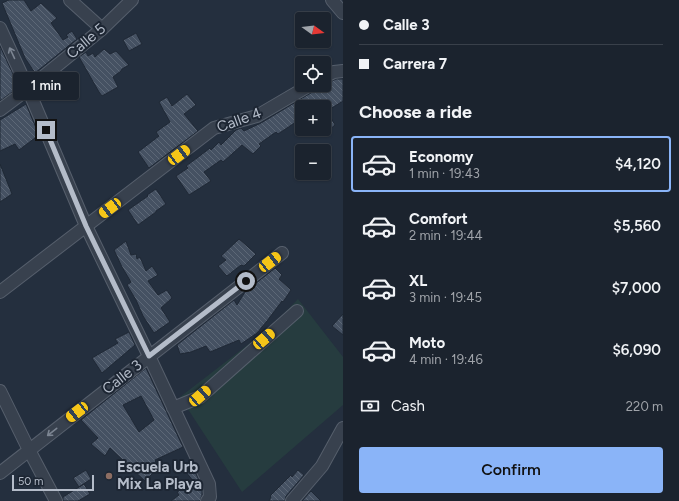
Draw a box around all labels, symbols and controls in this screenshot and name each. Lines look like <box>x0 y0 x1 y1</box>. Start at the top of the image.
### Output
north arrow <box>295 12 331 48</box>
map controls <box>295 12 331 180</box>
text: Calle 3 <box>383 16 429 34</box>
street label: Calle 5 <box>63 19 109 63</box>
one-way arrow <box>8 47 15 59</box>
text: Carrera 7 <box>383 55 447 73</box>
button: locate <box>295 56 331 92</box>
callout: 1 min <box>13 72 79 100</box>
text: 1 min <box>31 78 61 93</box>
button: + <box>295 100 331 136</box>
text: Choose a ride <box>359 101 472 123</box>
street label: Calle 4 <box>214 104 264 136</box>
route end <box>37 121 55 139</box>
car <box>166 143 192 167</box>
button: − <box>295 144 331 180</box>
icon: car <box>361 146 397 182</box>
text: Economy <box>409 148 474 166</box>
text: $4,120 <box>615 155 661 173</box>
text: 1 min · 19:43 <box>409 166 480 181</box>
car <box>97 196 123 220</box>
icon: car <box>361 208 397 244</box>
text: Comfort <box>409 210 468 228</box>
text: $5,560 <box>613 217 661 235</box>
text: 2 min · 19:44 <box>409 228 483 243</box>
car <box>257 250 283 274</box>
icon: car <box>361 270 397 306</box>
route start <box>237 272 255 290</box>
text: XL <box>409 272 427 290</box>
text: $7,000 <box>612 279 661 297</box>
text: 3 min · 19:45 <box>409 290 482 305</box>
car <box>251 327 277 351</box>
icon: car <box>361 332 397 368</box>
text: Moto <box>409 334 445 352</box>
text: $6,090 <box>612 341 661 359</box>
text: 4 min · 19:46 <box>409 352 483 367</box>
street label: Calle 3 <box>99 356 145 398</box>
car <box>187 384 213 408</box>
icon: cash <box>359 395 381 417</box>
text: Cash <box>391 397 425 415</box>
text: 220 m <box>626 399 663 414</box>
car <box>64 400 90 424</box>
one-way arrow <box>47 427 58 436</box>
button: Confirm <box>359 447 663 493</box>
place label: Escuela Urb Mix La Playa <box>117 458 202 493</box>
marker: Escuela Urb Mix La Playa <box>104 471 114 481</box>
scale bar <box>12 473 94 492</box>
text: 50 m <box>18 475 43 488</box>

